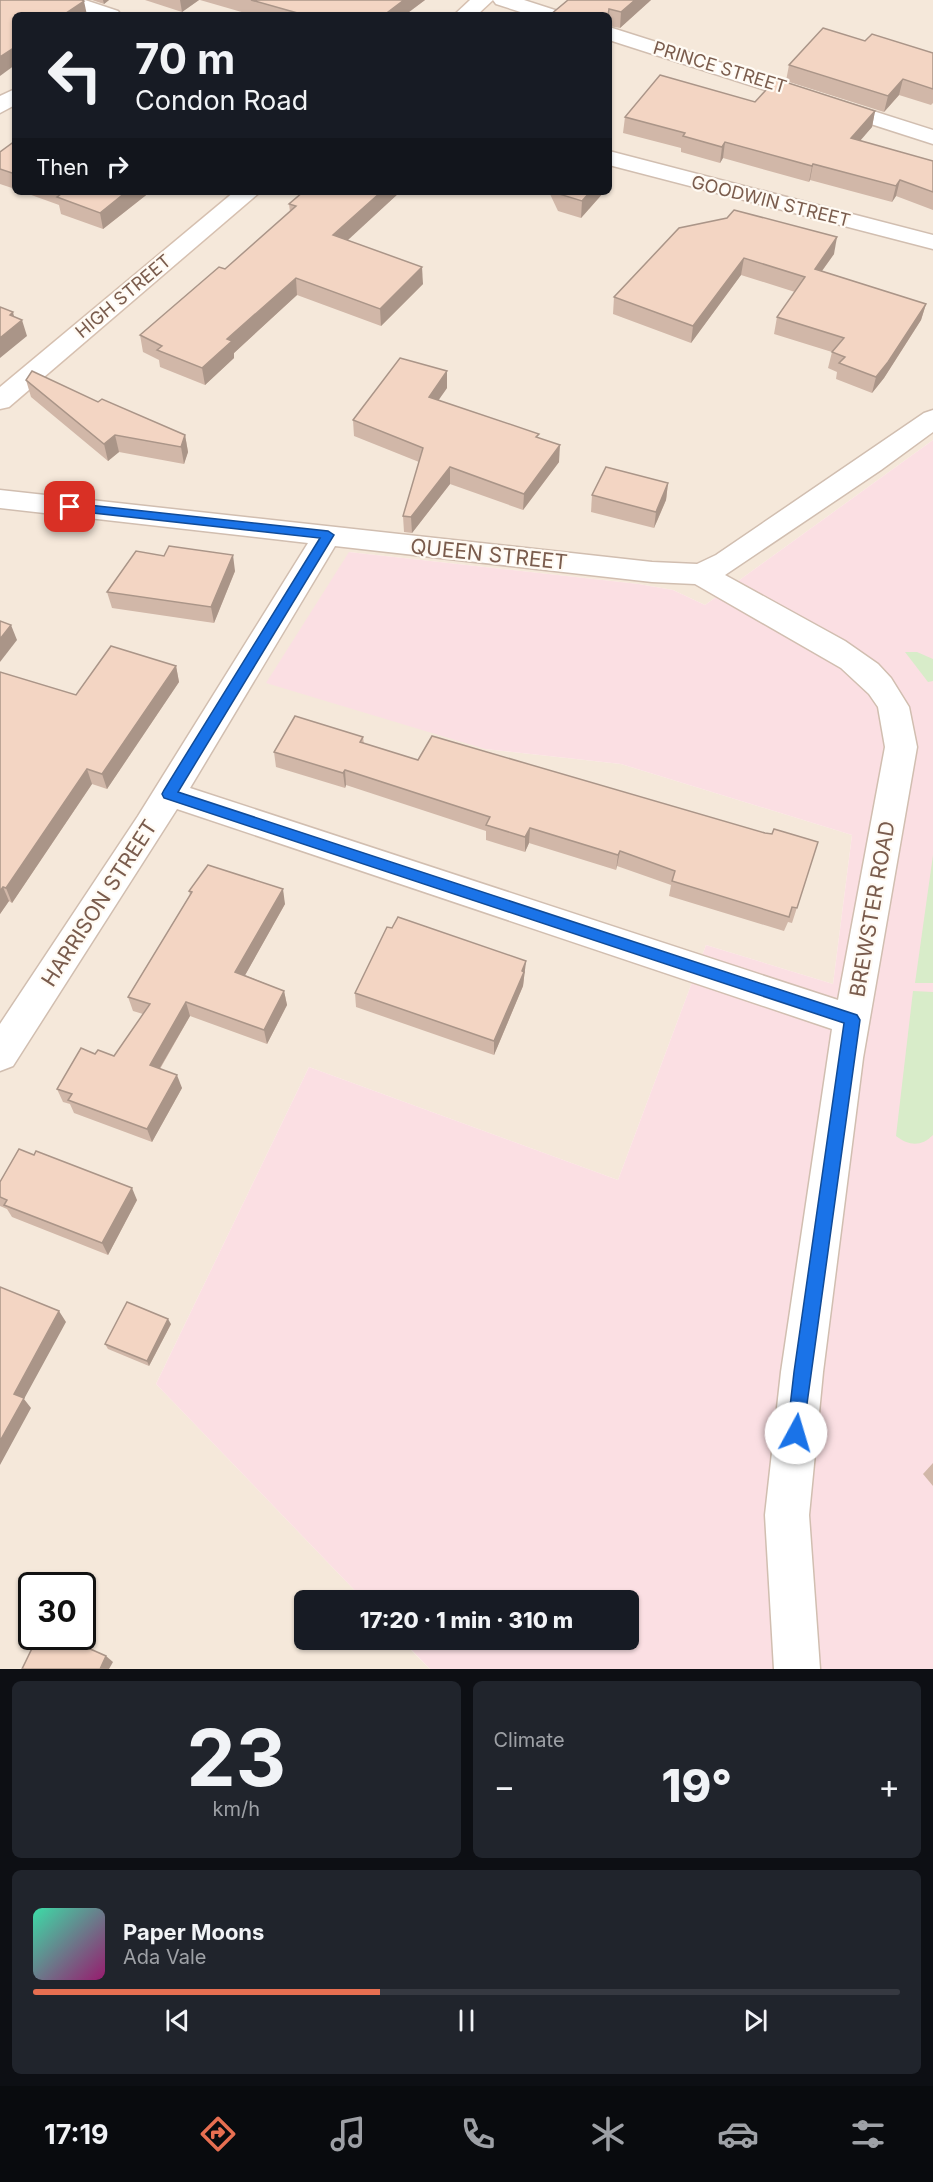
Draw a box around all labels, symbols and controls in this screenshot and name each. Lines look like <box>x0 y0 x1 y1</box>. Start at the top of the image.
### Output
text: 70 m <box>135 33 235 84</box>
icon: left <box>36 36 114 114</box>
street label: PRINCE STREET <box>651 37 789 97</box>
text: Condon Road <box>135 84 308 117</box>
icon: right <box>101 150 134 183</box>
text: Then <box>36 154 89 180</box>
street label: GOODWIN STREET <box>689 171 853 231</box>
street label: HIGH STREET <box>71 250 175 342</box>
pin <box>44 481 95 532</box>
icon: arrive <box>53 490 86 523</box>
street label: QUEEN STREET <box>409 533 569 575</box>
street label: HARRISON STREET <box>36 815 162 991</box>
street label: BREWSTER ROAD <box>844 819 900 999</box>
position arrow <box>764 1401 828 1465</box>
speed limit sign: 30 <box>18 1572 96 1650</box>
text: 17:20 · 1 min · 310 m <box>360 1607 573 1633</box>
text: 23 <box>187 1710 286 1805</box>
text: Climate <box>494 1728 565 1752</box>
text: 19° <box>662 1758 732 1813</box>
text: − <box>494 1766 515 1806</box>
text: + <box>878 1766 900 1806</box>
text: km/h <box>212 1797 260 1821</box>
text: Paper Moons <box>123 1919 264 1945</box>
text: Ada Vale <box>123 1945 206 1969</box>
icon: previous <box>161 2004 194 2037</box>
icon: pause <box>450 2004 483 2037</box>
icon: next <box>739 2004 772 2037</box>
icon: directions <box>197 2113 239 2155</box>
icon: music <box>327 2113 369 2155</box>
icon: phone <box>457 2113 499 2155</box>
icon: climate <box>587 2113 629 2155</box>
icon: car <box>717 2113 759 2155</box>
icon: filters <box>847 2113 889 2155</box>
text: 17:19 <box>44 2118 109 2151</box>

